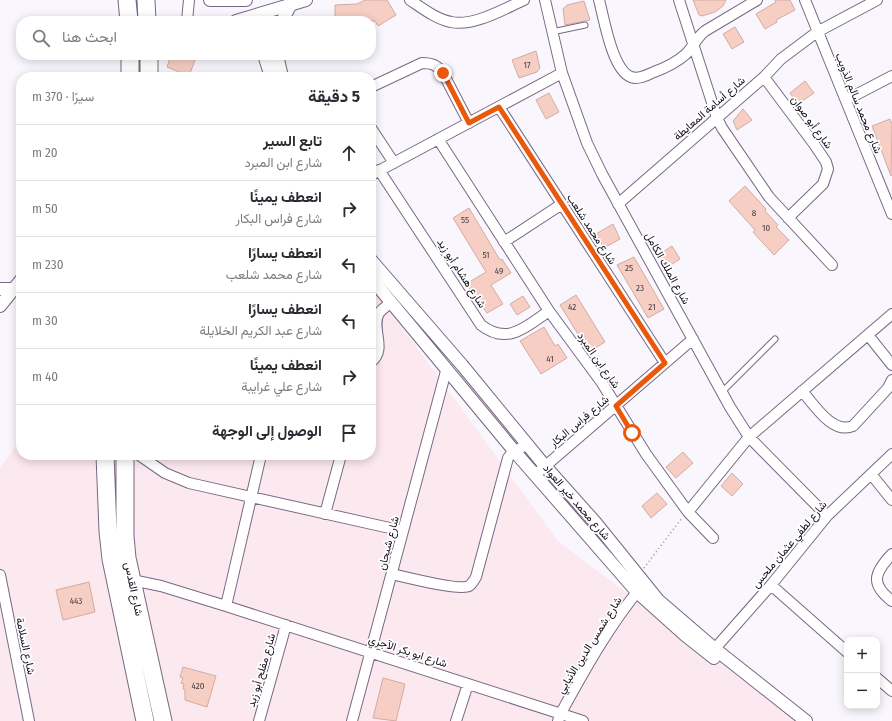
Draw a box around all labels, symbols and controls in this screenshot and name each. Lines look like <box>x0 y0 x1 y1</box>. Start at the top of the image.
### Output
search box <box>16 16 376 60</box>
icon: search <box>30 27 52 49</box>
text: ابحث هنا <box>62 28 117 46</box>
street label: شارع محمد سالم الذويب <box>832 51 885 156</box>
house number: 17 <box>523 60 531 70</box>
route end <box>434 64 452 82</box>
street label: شارع أسامة المعايطة <box>671 74 749 144</box>
text: 5 دقيقة <box>308 86 360 107</box>
text: سيرًا · 370 m <box>32 89 94 104</box>
street label: شارع أبو صوان <box>787 93 835 152</box>
text: تابع السير <box>263 132 322 150</box>
icon: ahead <box>338 142 360 164</box>
text: 20 m <box>32 145 58 160</box>
text: شارع ابن المبرد <box>245 155 322 170</box>
text: انعطف يمينًا <box>250 188 322 206</box>
street label: شارع محمد شلعب <box>563 192 619 268</box>
icon: right <box>338 198 360 220</box>
text: 50 m <box>32 201 58 216</box>
house number: 8 <box>752 208 757 218</box>
text: شارع فراس البكار <box>236 211 322 226</box>
house number: 55 <box>461 215 469 225</box>
house number: 10 <box>762 223 770 233</box>
street label: شارع الملك الكامل <box>642 230 693 307</box>
street label: شارع هشام أبو زيد <box>434 236 489 311</box>
text: انعطف يسارًا <box>248 244 322 262</box>
house number: 51 <box>482 250 490 260</box>
icon: left <box>338 254 360 276</box>
text: 230 m <box>32 257 63 272</box>
house number: 25 <box>625 263 633 273</box>
house number: 49 <box>495 266 503 276</box>
text: شارع محمد شلعب <box>226 267 322 282</box>
house number: 23 <box>636 283 644 293</box>
text: انعطف يسارًا <box>248 300 322 318</box>
house number: 42 <box>568 302 576 312</box>
house number: 21 <box>648 302 656 312</box>
icon: left <box>338 310 360 332</box>
text: 30 m <box>32 313 58 328</box>
text: شارع عبد الكريم الخلايلة <box>199 323 322 338</box>
street label: شارع ابن المبرد <box>574 330 623 392</box>
house number: 41 <box>546 354 554 364</box>
text: انعطف يمينًا <box>250 356 322 374</box>
icon: right <box>338 366 360 388</box>
text: 40 m <box>32 369 58 384</box>
text: شارع علي غرايبة <box>241 379 322 394</box>
street label: شارع فراس البكار <box>546 393 612 451</box>
text: الوصول إلى الوجهة <box>212 422 322 440</box>
icon: arrive <box>338 422 360 444</box>
route start <box>623 424 641 442</box>
street label: شارع محمد خير العواد <box>539 462 613 544</box>
street label: شارع لطفي عثمان ملحس <box>749 498 832 593</box>
street label: شارع شيحان <box>375 514 403 572</box>
street label: شارع القدس <box>120 561 146 618</box>
street label: شارع شمس الدين الأنبابي <box>554 594 627 698</box>
house number: 443 <box>70 596 82 606</box>
street label: شارع السلامة <box>12 616 38 676</box>
street label: شارع مفلح أبو زيد <box>245 632 279 709</box>
street label: شارع ابو بكر الآجري <box>366 633 449 673</box>
map controls <box>844 637 880 709</box>
button: + <box>844 637 880 673</box>
button: − <box>844 673 880 709</box>
house number: 420 <box>192 681 205 691</box>

